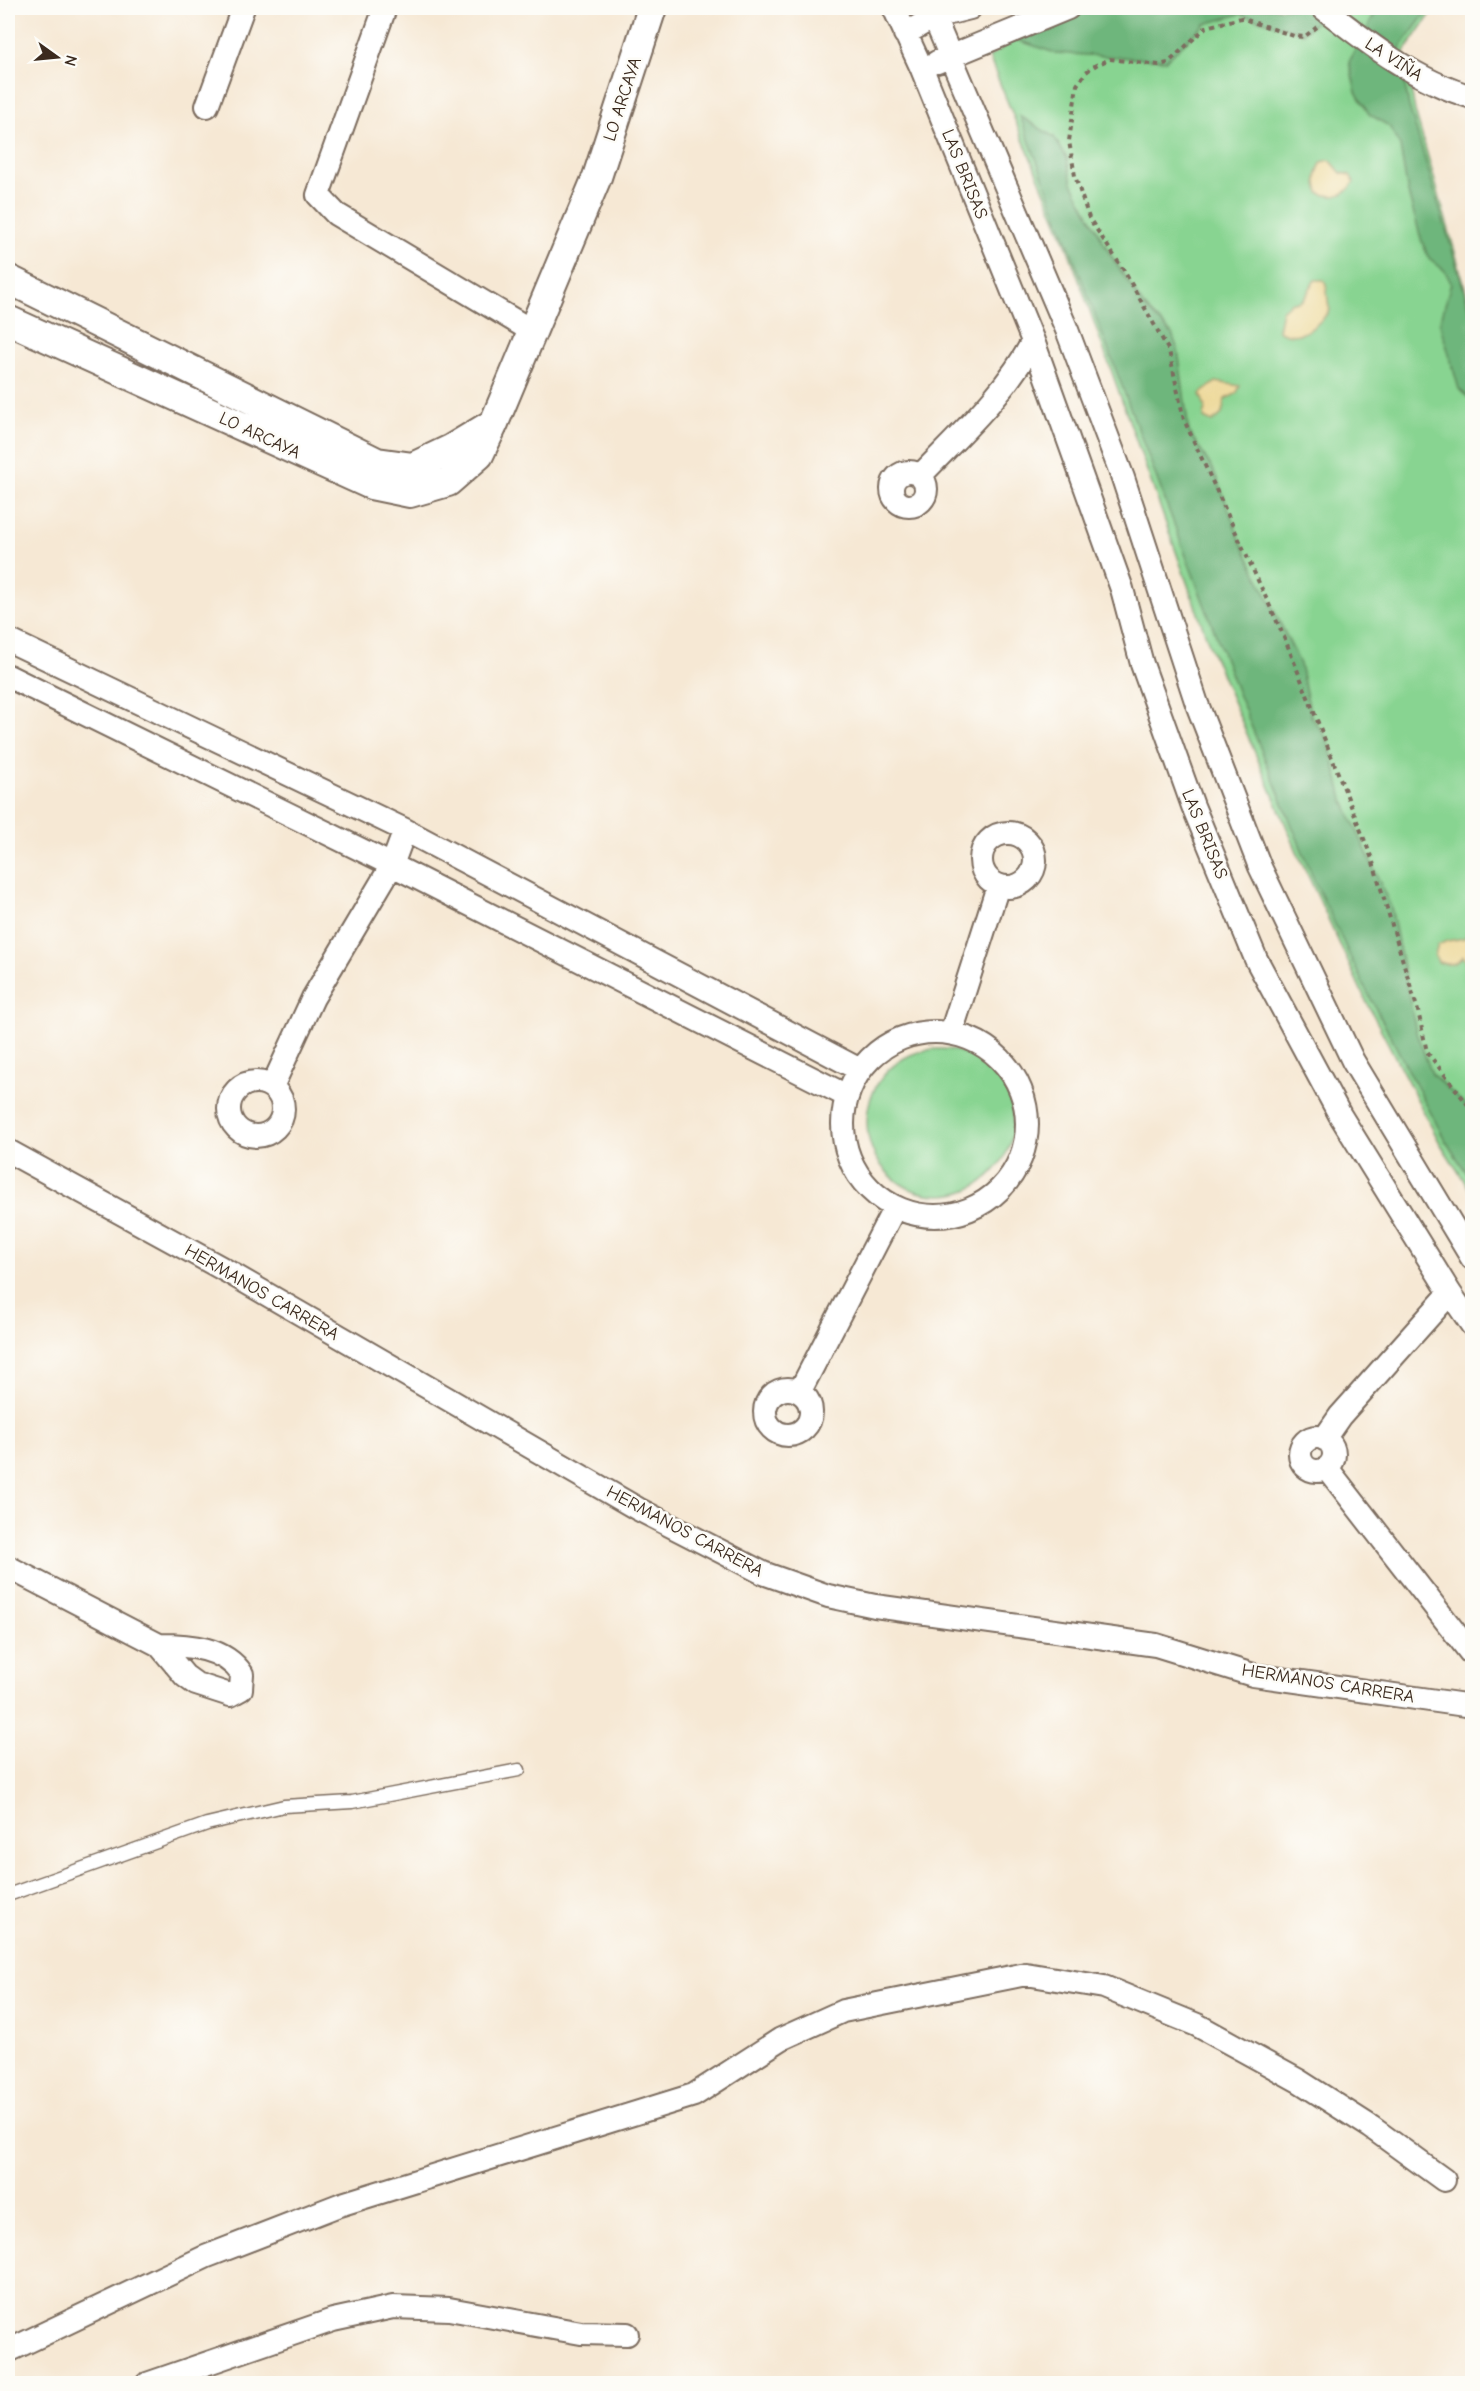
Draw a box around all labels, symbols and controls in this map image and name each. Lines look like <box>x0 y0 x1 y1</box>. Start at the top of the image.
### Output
north arrow <box>27 27 87 87</box>
street label: LA VIÑA <box>1361 33 1426 86</box>
text: N <box>60 53 81 68</box>
street label: LO ARCAYA <box>599 54 646 144</box>
street label: LAS BRISAS <box>937 126 992 222</box>
street label: LO ARCAYA <box>216 408 304 463</box>
street label: LAS BRISAS <box>1177 786 1232 882</box>
street label: HERMANOS CARRERA <box>181 1240 343 1345</box>
street label: HERMANOS CARRERA <box>603 1481 767 1582</box>
street label: HERMANOS CARRERA <box>1240 1659 1416 1708</box>

